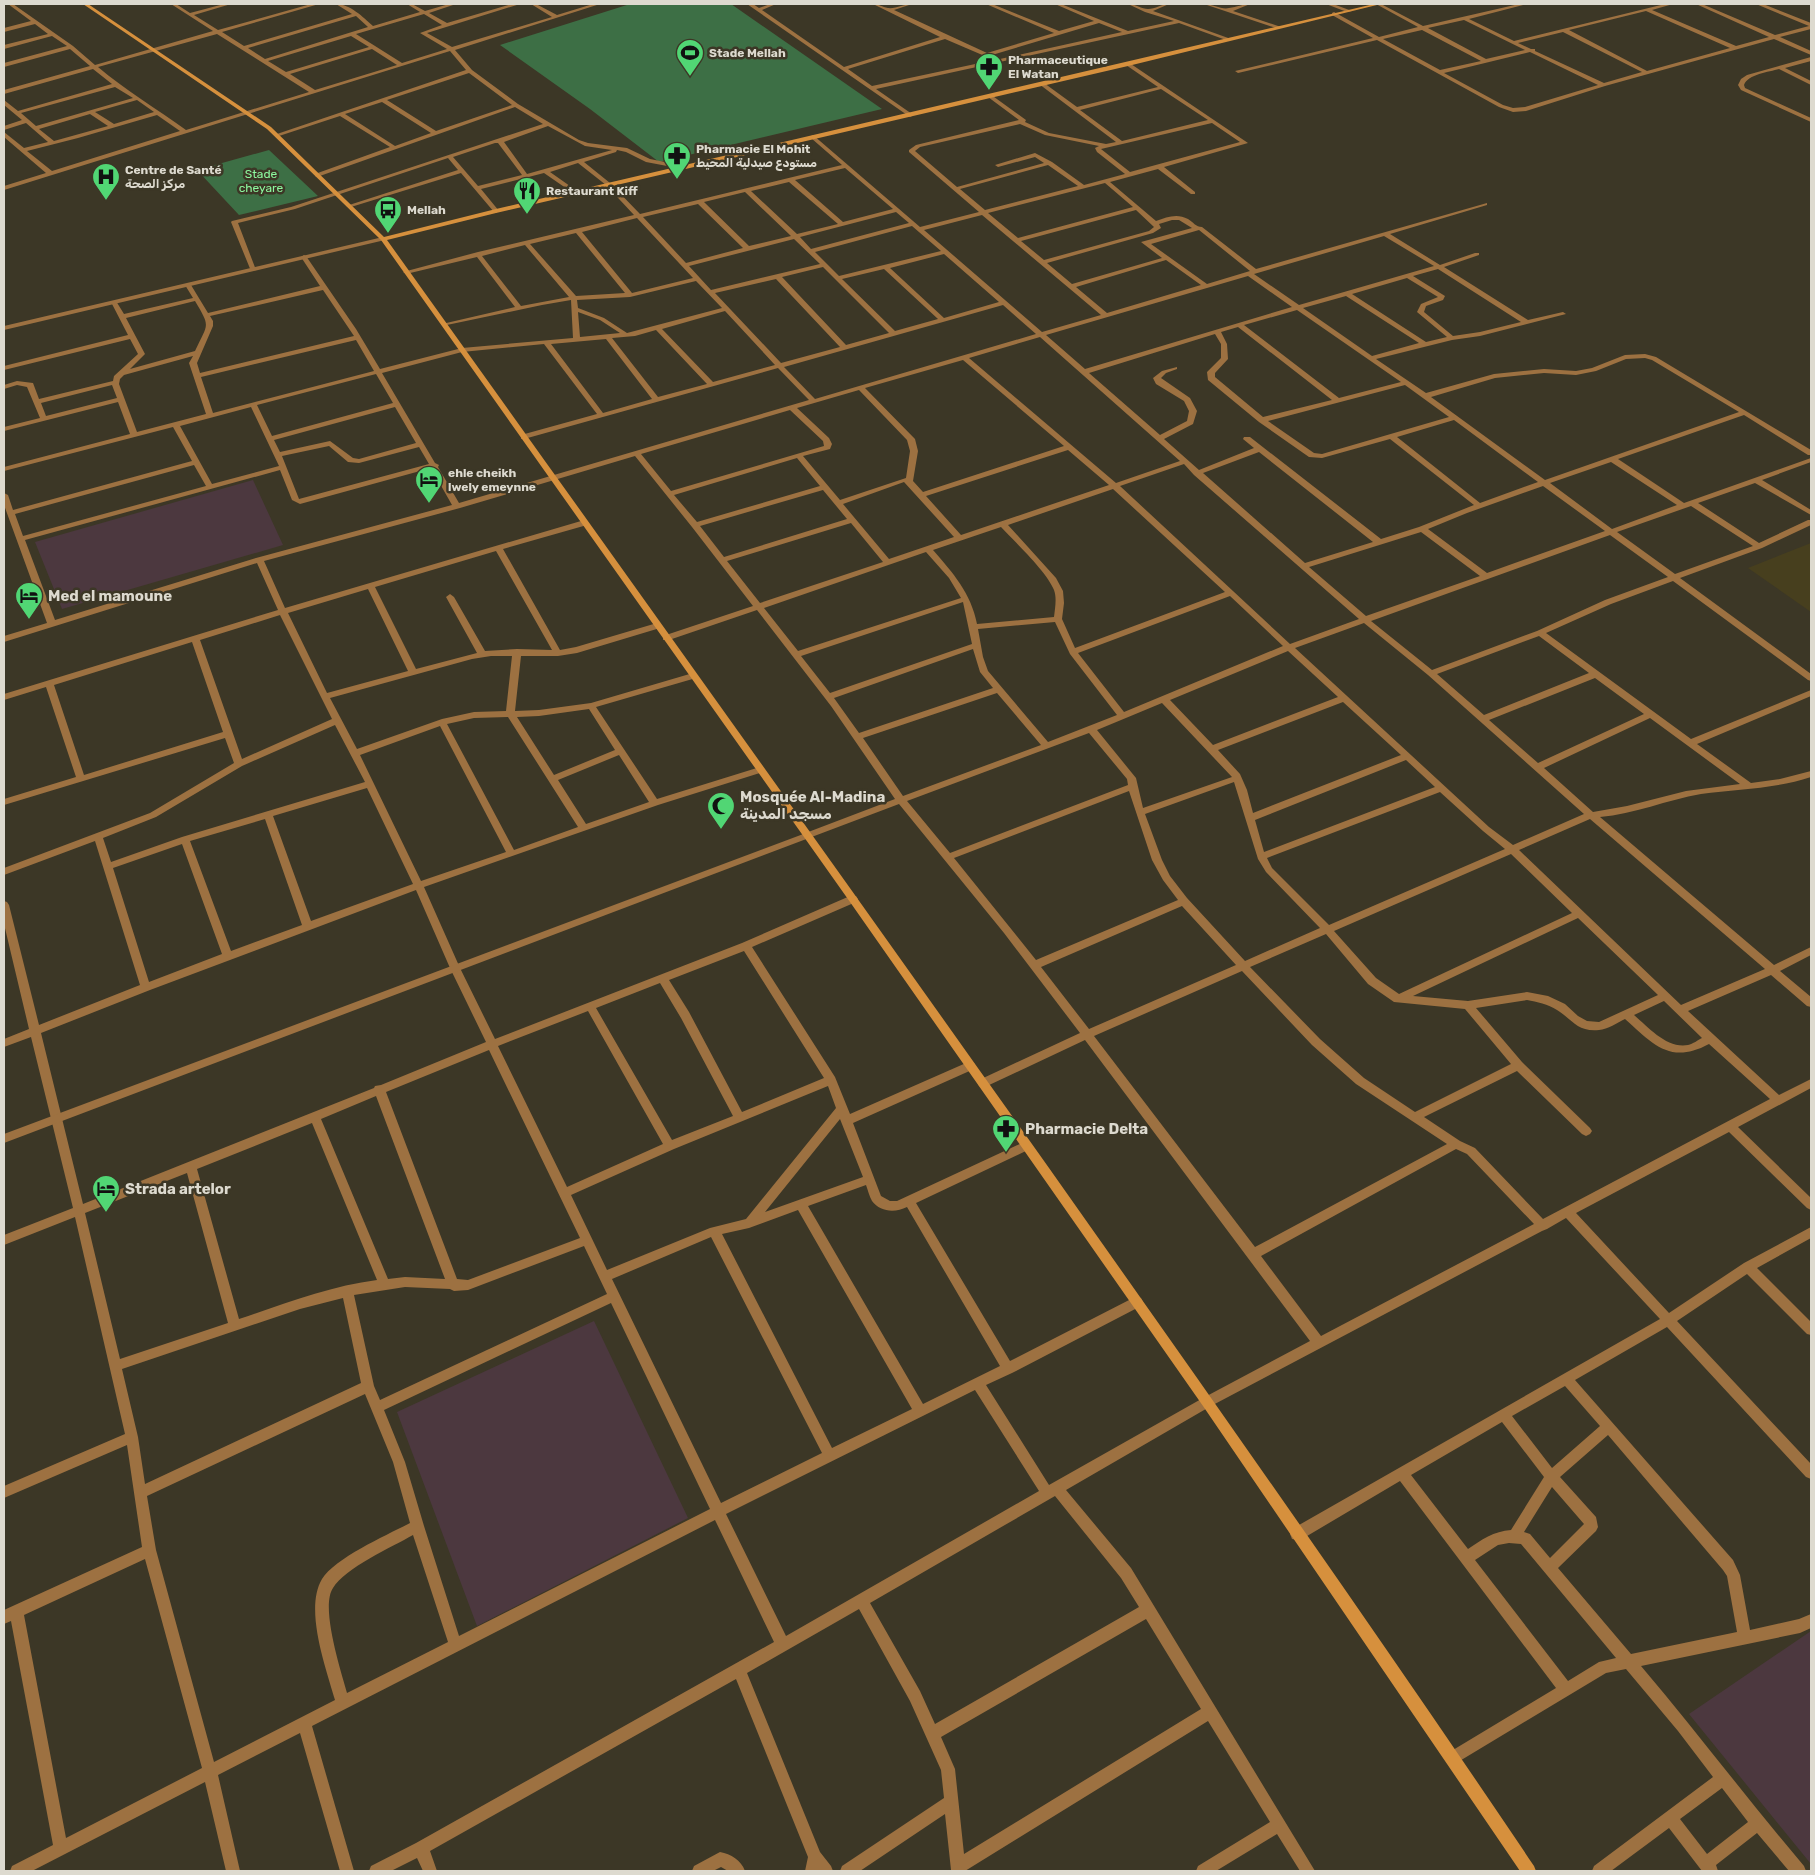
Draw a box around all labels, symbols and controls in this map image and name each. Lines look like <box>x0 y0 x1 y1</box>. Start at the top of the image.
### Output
sports icon: Stade Mellah <box>675 38 705 77</box>
place label: Stade Mellah <box>709 46 786 60</box>
pharmacy icon: Pharmaceutique El Watan <box>974 52 1004 91</box>
place label: Pharmaceutique El Watan <box>1008 53 1108 81</box>
pharmacy icon: Pharmacie El Mohit مستودع صيدلية المحيط <box>662 141 692 180</box>
place label: Pharmacie El Mohit مستودع صيدلية المحيط <box>696 142 817 171</box>
hospital icon: Centre de Santé مركز الصحة <box>91 162 121 201</box>
place label: Centre de Santé مركز الصحة <box>125 163 222 191</box>
park label: Stade cheyare <box>239 167 284 195</box>
restaurant icon: Restaurant Kiff <box>512 176 542 215</box>
place label: Restaurant Kiff <box>546 184 638 198</box>
bus stop icon: Mellah <box>373 195 403 234</box>
place label: Mellah <box>407 203 446 217</box>
hotel icon: ehle cheikh lwely emeynne <box>414 465 444 504</box>
place label: ehle cheikh lwely emeynne <box>448 466 536 494</box>
hotel icon: Med el mamoune <box>14 581 44 620</box>
place label: Med el mamoune <box>48 587 172 605</box>
place label: Mosquée Al-Madina مسجد المدينة <box>740 788 885 823</box>
mosque icon: Mosquée Al-Madina مسجد المدينة <box>706 791 736 830</box>
pharmacy icon: Pharmacie Delta <box>991 1114 1021 1153</box>
place label: Pharmacie Delta <box>1025 1120 1148 1138</box>
hotel icon: Strada artelor <box>91 1174 121 1213</box>
place label: Strada artelor <box>125 1180 231 1198</box>

